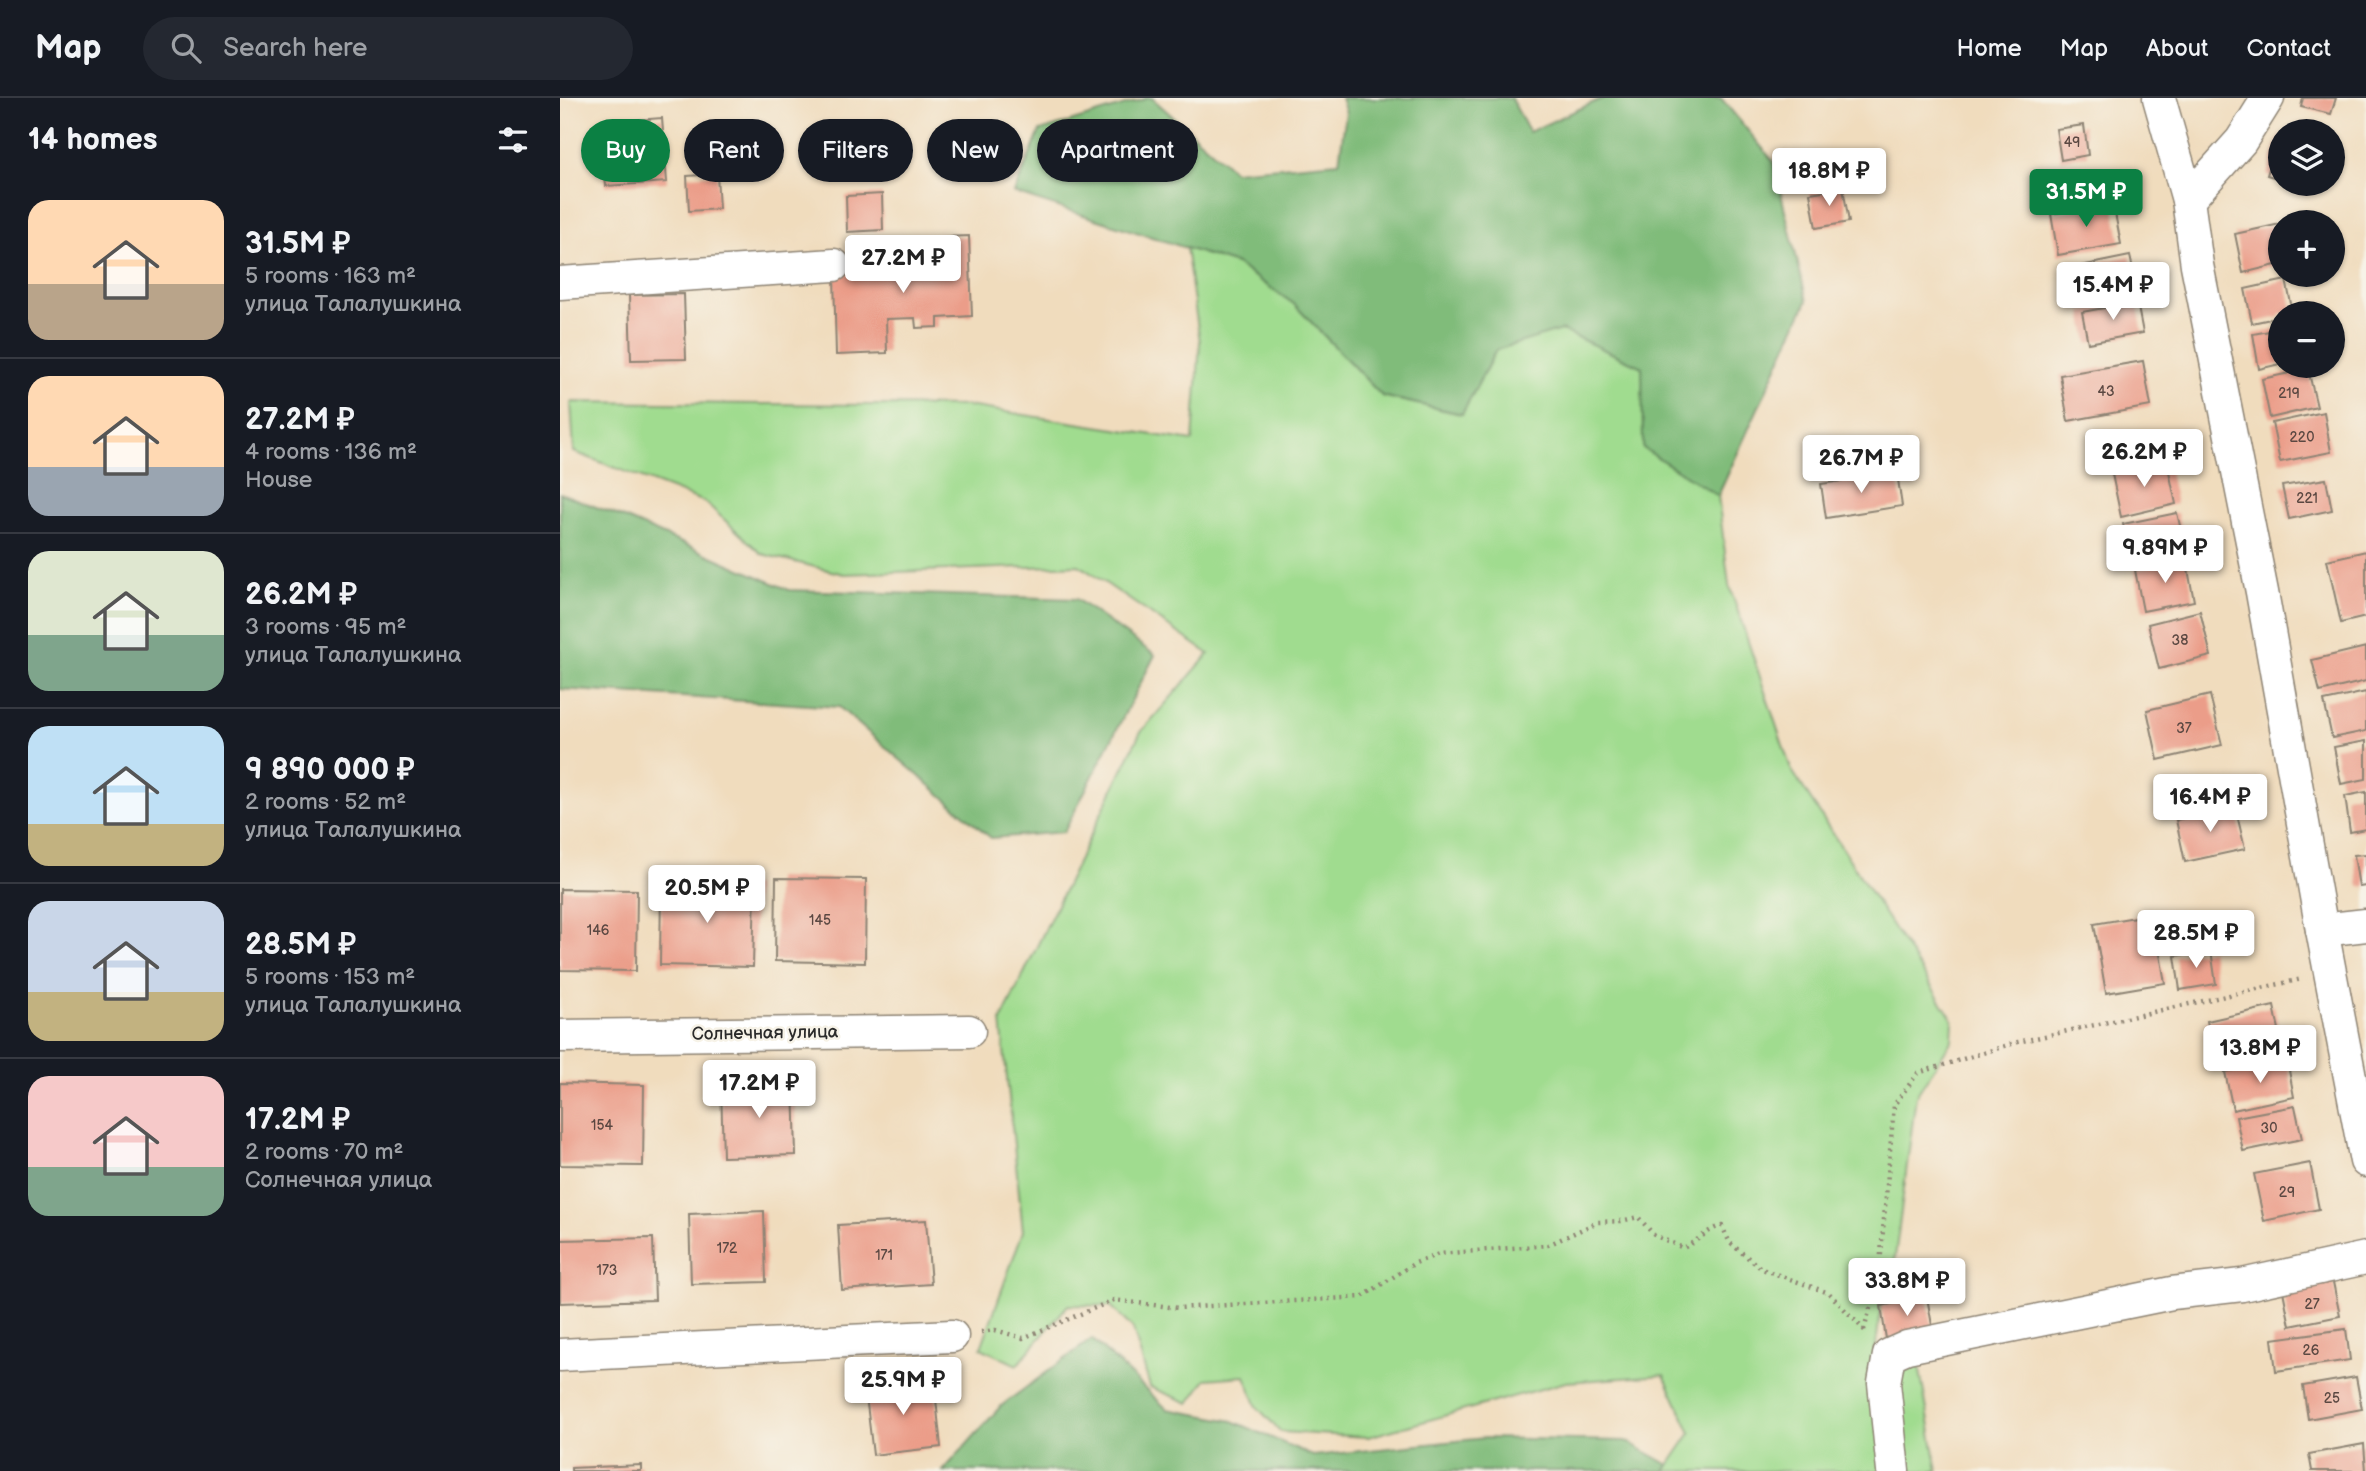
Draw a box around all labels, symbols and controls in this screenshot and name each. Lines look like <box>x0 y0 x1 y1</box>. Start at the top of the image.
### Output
search box <box>143 17 633 80</box>
text: Map <box>35 28 101 68</box>
icon: search <box>167 29 205 67</box>
text: Search here <box>223 33 367 64</box>
text: Home <box>1957 34 2022 63</box>
text: Map <box>2060 34 2108 63</box>
text: About <box>2146 34 2208 63</box>
text: Contact <box>2246 34 2331 63</box>
chip: Buy <box>581 119 670 182</box>
chip: Rent <box>684 119 784 182</box>
chip: Filters <box>798 119 913 182</box>
chip: New <box>927 119 1023 182</box>
chip: Apartment <box>1037 119 1198 182</box>
map controls <box>2268 119 2345 378</box>
button: layers <box>2268 119 2345 196</box>
icon: filters <box>494 121 532 159</box>
text: 14 homes <box>28 122 157 158</box>
house number: 49 <box>2064 134 2080 151</box>
pin: 18.8M ₽ <box>1764 148 1894 208</box>
text: 18.8M ₽ <box>1788 157 1870 185</box>
pin: 31.5M ₽ <box>2021 170 2151 229</box>
text: 31.5M ₽ <box>2046 178 2126 206</box>
button: + <box>2268 210 2345 287</box>
text: 31.5M ₽ <box>245 226 350 262</box>
icon: home <box>84 228 168 312</box>
pin: 27.2M ₽ <box>838 236 968 295</box>
text: 27.2M ₽ <box>861 244 945 272</box>
text: 5 rooms · 163 m² <box>245 262 416 290</box>
pin: 15.4M ₽ <box>2048 262 2178 322</box>
text: 15.4M ₽ <box>2073 271 2153 299</box>
text: улица Талалушкина <box>245 290 462 318</box>
button: − <box>2268 301 2345 378</box>
house number: 43 <box>2097 383 2115 400</box>
house number: 219 <box>2278 385 2300 402</box>
text: 27.2M ₽ <box>245 402 355 438</box>
icon: home <box>84 404 168 488</box>
house number: 220 <box>2290 429 2314 446</box>
pin: 26.2M ₽ <box>2079 430 2209 489</box>
pin: 26.7M ₽ <box>1796 436 1926 495</box>
text: 4 rooms · 136 m² <box>245 438 417 466</box>
text: 26.2M ₽ <box>2101 438 2187 466</box>
text: 26.7M ₽ <box>1819 444 1903 472</box>
text: House <box>245 466 312 494</box>
house number: 221 <box>2296 490 2318 507</box>
pin: 9.89M ₽ <box>2100 526 2230 585</box>
text: 9.89M ₽ <box>2122 534 2208 562</box>
text: 26.2M ₽ <box>245 577 357 613</box>
icon: home <box>84 579 168 663</box>
text: 3 rooms · 95 m² <box>245 613 406 641</box>
house number: 38 <box>2172 632 2188 649</box>
text: улица Талалушкина <box>245 641 462 669</box>
house number: 37 <box>2176 720 2192 737</box>
text: 9 890 000 ₽ <box>245 752 415 788</box>
icon: home <box>84 754 168 838</box>
pin: 16.4M ₽ <box>2145 774 2275 834</box>
text: 16.4M ₽ <box>2169 783 2251 811</box>
text: 2 rooms · 52 m² <box>245 788 406 816</box>
text: улица Талалушкина <box>245 816 462 844</box>
pin: 20.5M ₽ <box>642 866 772 925</box>
text: 20.5M ₽ <box>664 874 750 902</box>
pin: 28.5M ₽ <box>2131 910 2261 970</box>
house number: 145 <box>809 912 831 929</box>
text: 28.5M ₽ <box>2153 919 2239 947</box>
house number: 146 <box>587 922 610 939</box>
text: 28.5M ₽ <box>245 927 356 963</box>
icon: home <box>84 929 168 1013</box>
text: 5 rooms · 153 m² <box>245 963 415 991</box>
text: улица Талалушкина <box>245 991 462 1019</box>
street label: Солнечная улица <box>692 1021 839 1045</box>
pin: 13.8M ₽ <box>2195 1026 2325 1085</box>
text: 13.8M ₽ <box>2219 1034 2301 1062</box>
pin: 17.2M ₽ <box>694 1060 824 1120</box>
text: 17.2M ₽ <box>719 1069 799 1097</box>
text: 17.2M ₽ <box>245 1102 350 1138</box>
icon: home <box>84 1104 168 1188</box>
house number: 154 <box>591 1117 613 1134</box>
house number: 30 <box>2261 1120 2277 1137</box>
text: 2 rooms · 70 m² <box>245 1138 404 1166</box>
text: Солнечная улица <box>245 1166 432 1194</box>
house number: 29 <box>2279 1184 2295 1201</box>
house number: 172 <box>717 1240 738 1257</box>
house number: 171 <box>875 1247 893 1264</box>
pin: 33.8M ₽ <box>1842 1258 1972 1318</box>
house number: 173 <box>597 1262 617 1279</box>
text: 33.8M ₽ <box>1864 1267 1950 1295</box>
house number: 27 <box>2304 1296 2320 1313</box>
house number: 26 <box>2303 1342 2320 1359</box>
pin: 25.9M ₽ <box>838 1358 968 1417</box>
text: 25.9M ₽ <box>860 1366 946 1394</box>
house number: 25 <box>2324 1390 2340 1407</box>

